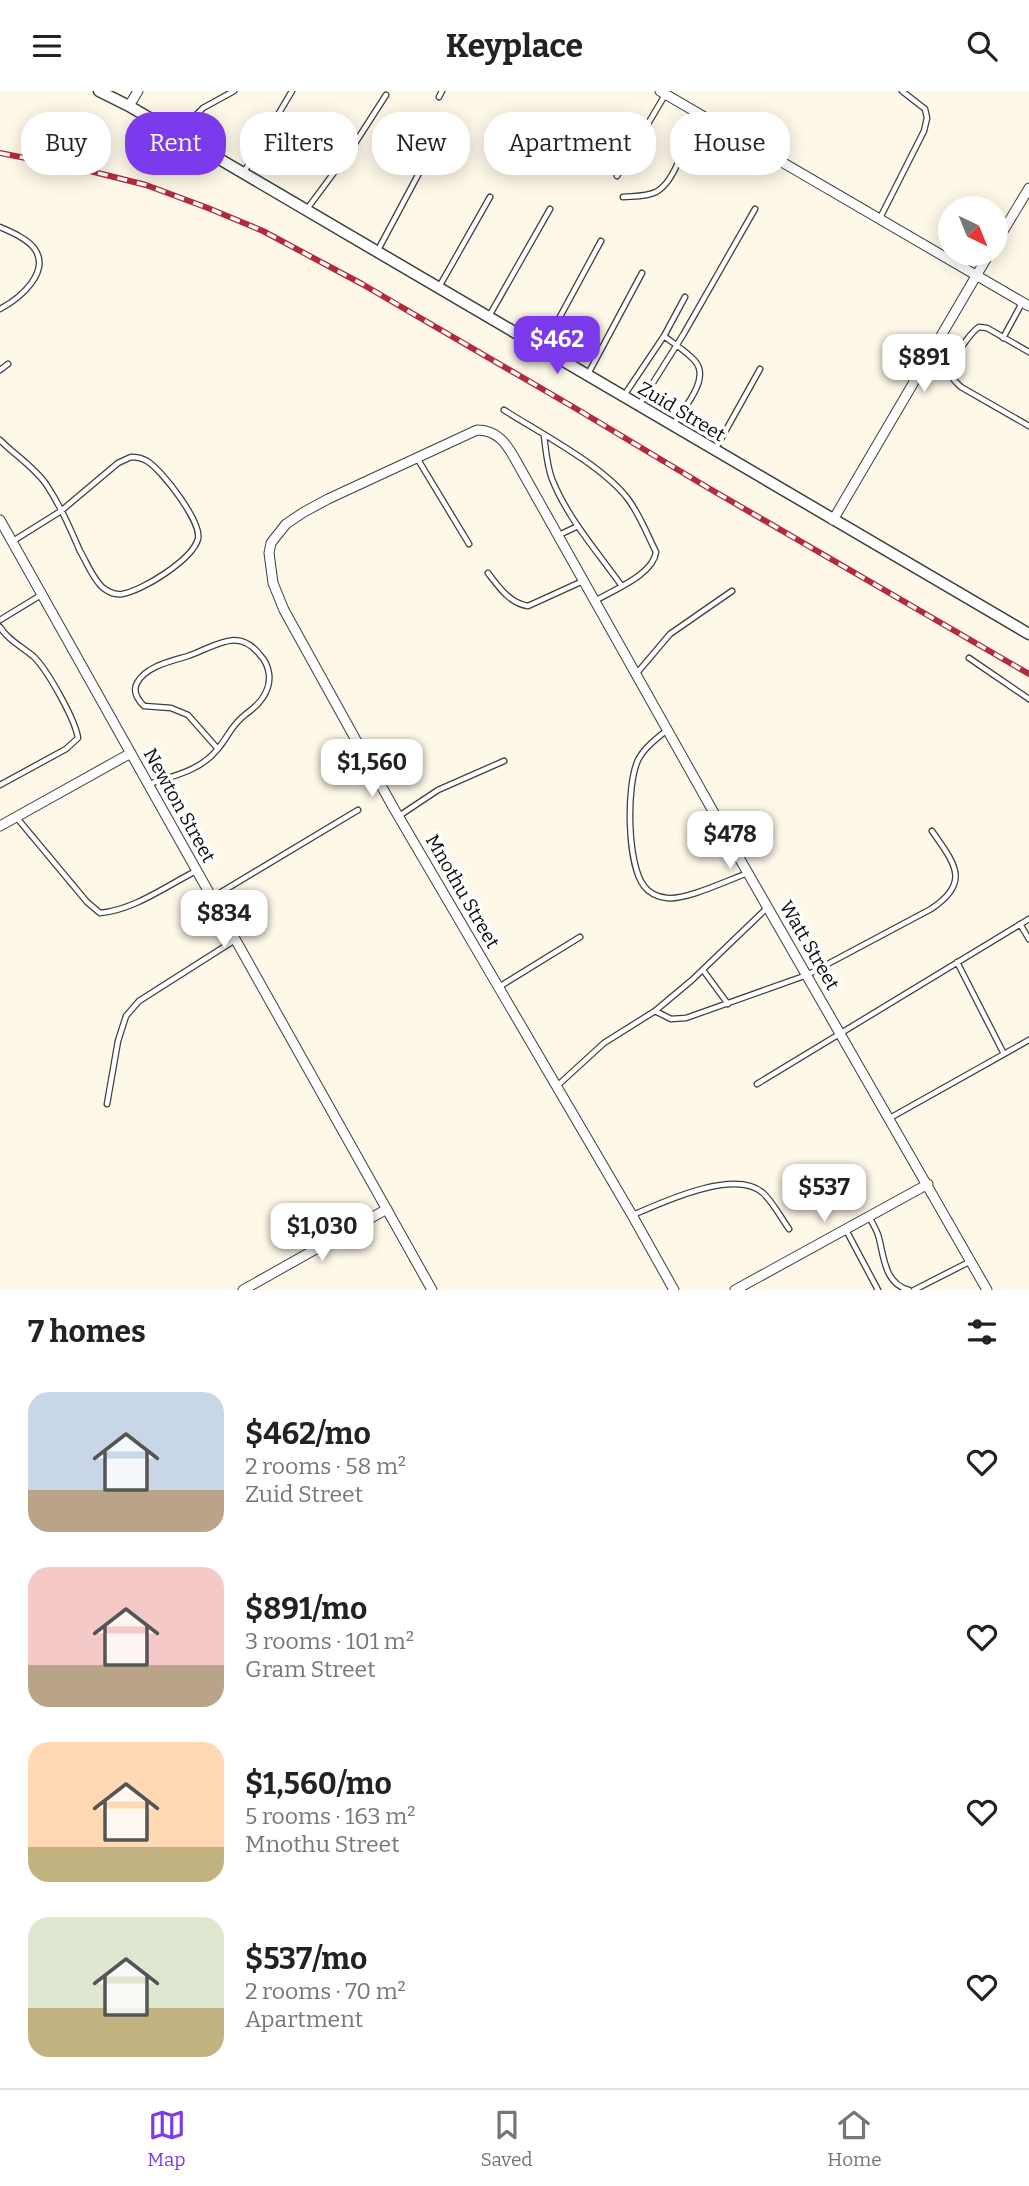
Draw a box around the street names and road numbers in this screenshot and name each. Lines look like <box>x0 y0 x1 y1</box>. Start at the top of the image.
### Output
street label: Zuid Street <box>634 376 730 446</box>
street label: Newton Street <box>139 744 221 867</box>
street label: Mnothu Street <box>421 830 504 952</box>
street label: Watt Street <box>775 896 844 994</box>

